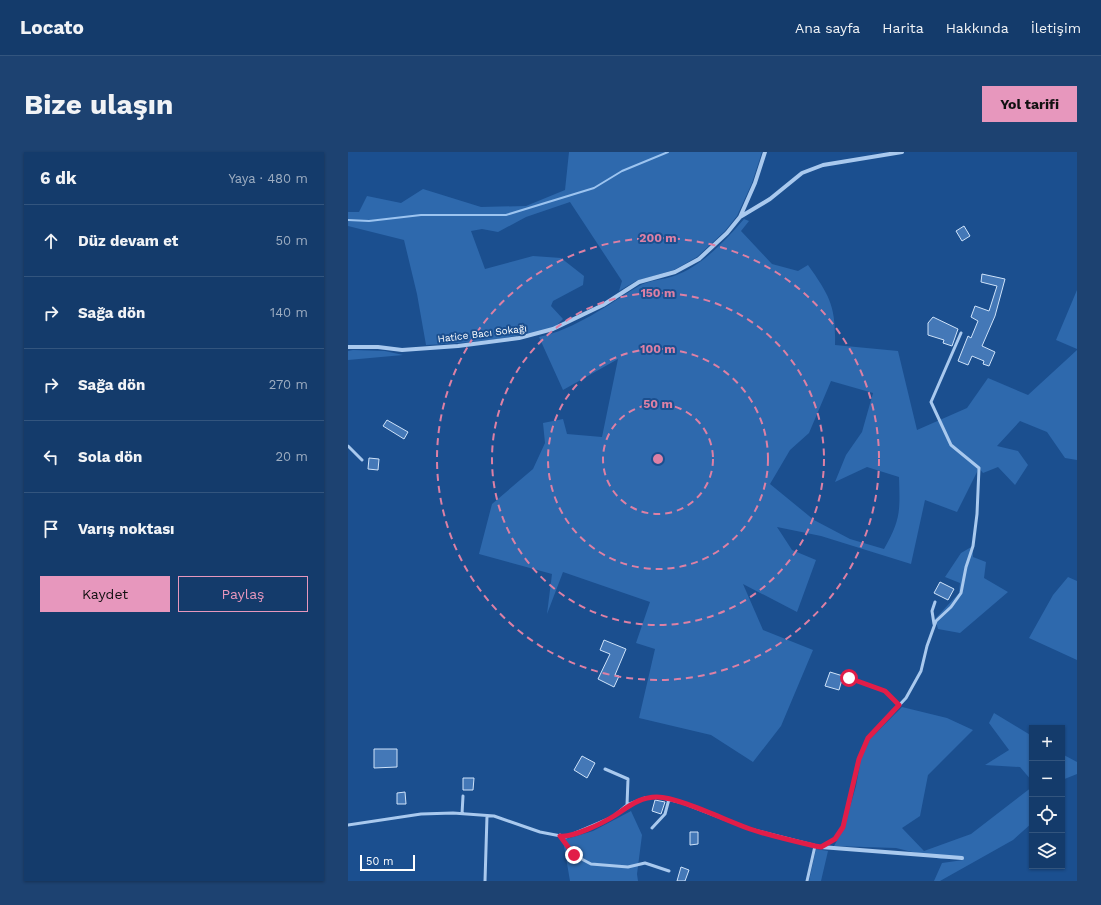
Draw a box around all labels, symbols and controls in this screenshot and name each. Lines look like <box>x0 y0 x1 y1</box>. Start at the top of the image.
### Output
text: Locato <box>20 16 84 39</box>
text: Ana sayfa <box>795 20 860 36</box>
text: Harita <box>882 20 924 36</box>
text: Hakkında <box>946 20 1009 36</box>
text: İletişim <box>1031 20 1081 36</box>
button: Yol tarifi <box>982 86 1077 122</box>
text: Bize ulaşın <box>24 88 173 121</box>
text: 6 dk <box>40 168 77 188</box>
text: Yaya · 480 m <box>228 171 308 186</box>
icon: ahead <box>40 230 62 252</box>
text: 200 m <box>639 231 677 245</box>
text: Düz devam et <box>78 232 178 250</box>
text: 50 m <box>276 233 308 248</box>
text: 150 m <box>641 286 675 300</box>
icon: right <box>40 302 62 324</box>
text: Sağa dön <box>78 304 145 322</box>
text: 140 m <box>270 305 308 320</box>
street label: Hatice Bacı Sokağı <box>437 323 527 344</box>
text: 100 m <box>640 342 676 356</box>
icon: right <box>40 374 62 396</box>
text: Sağa dön <box>78 376 145 394</box>
text: 270 m <box>269 377 308 392</box>
text: 50 m <box>643 397 673 411</box>
icon: left <box>40 446 62 468</box>
text: Sola dön <box>78 448 142 466</box>
text: 20 m <box>276 449 308 464</box>
centre of rings <box>651 452 665 466</box>
icon: arrive <box>40 518 62 540</box>
text: Varış noktası <box>78 520 175 538</box>
button: Kaydet <box>40 576 170 612</box>
button: Paylaş <box>178 576 308 612</box>
route start <box>840 669 858 687</box>
map controls <box>1029 725 1065 869</box>
button: + <box>1029 725 1065 761</box>
button: − <box>1029 761 1065 797</box>
button: locate <box>1029 797 1065 833</box>
button: layers <box>1029 833 1065 869</box>
route end <box>565 846 583 864</box>
scale bar <box>360 853 415 872</box>
text: 50 m <box>366 855 393 868</box>

